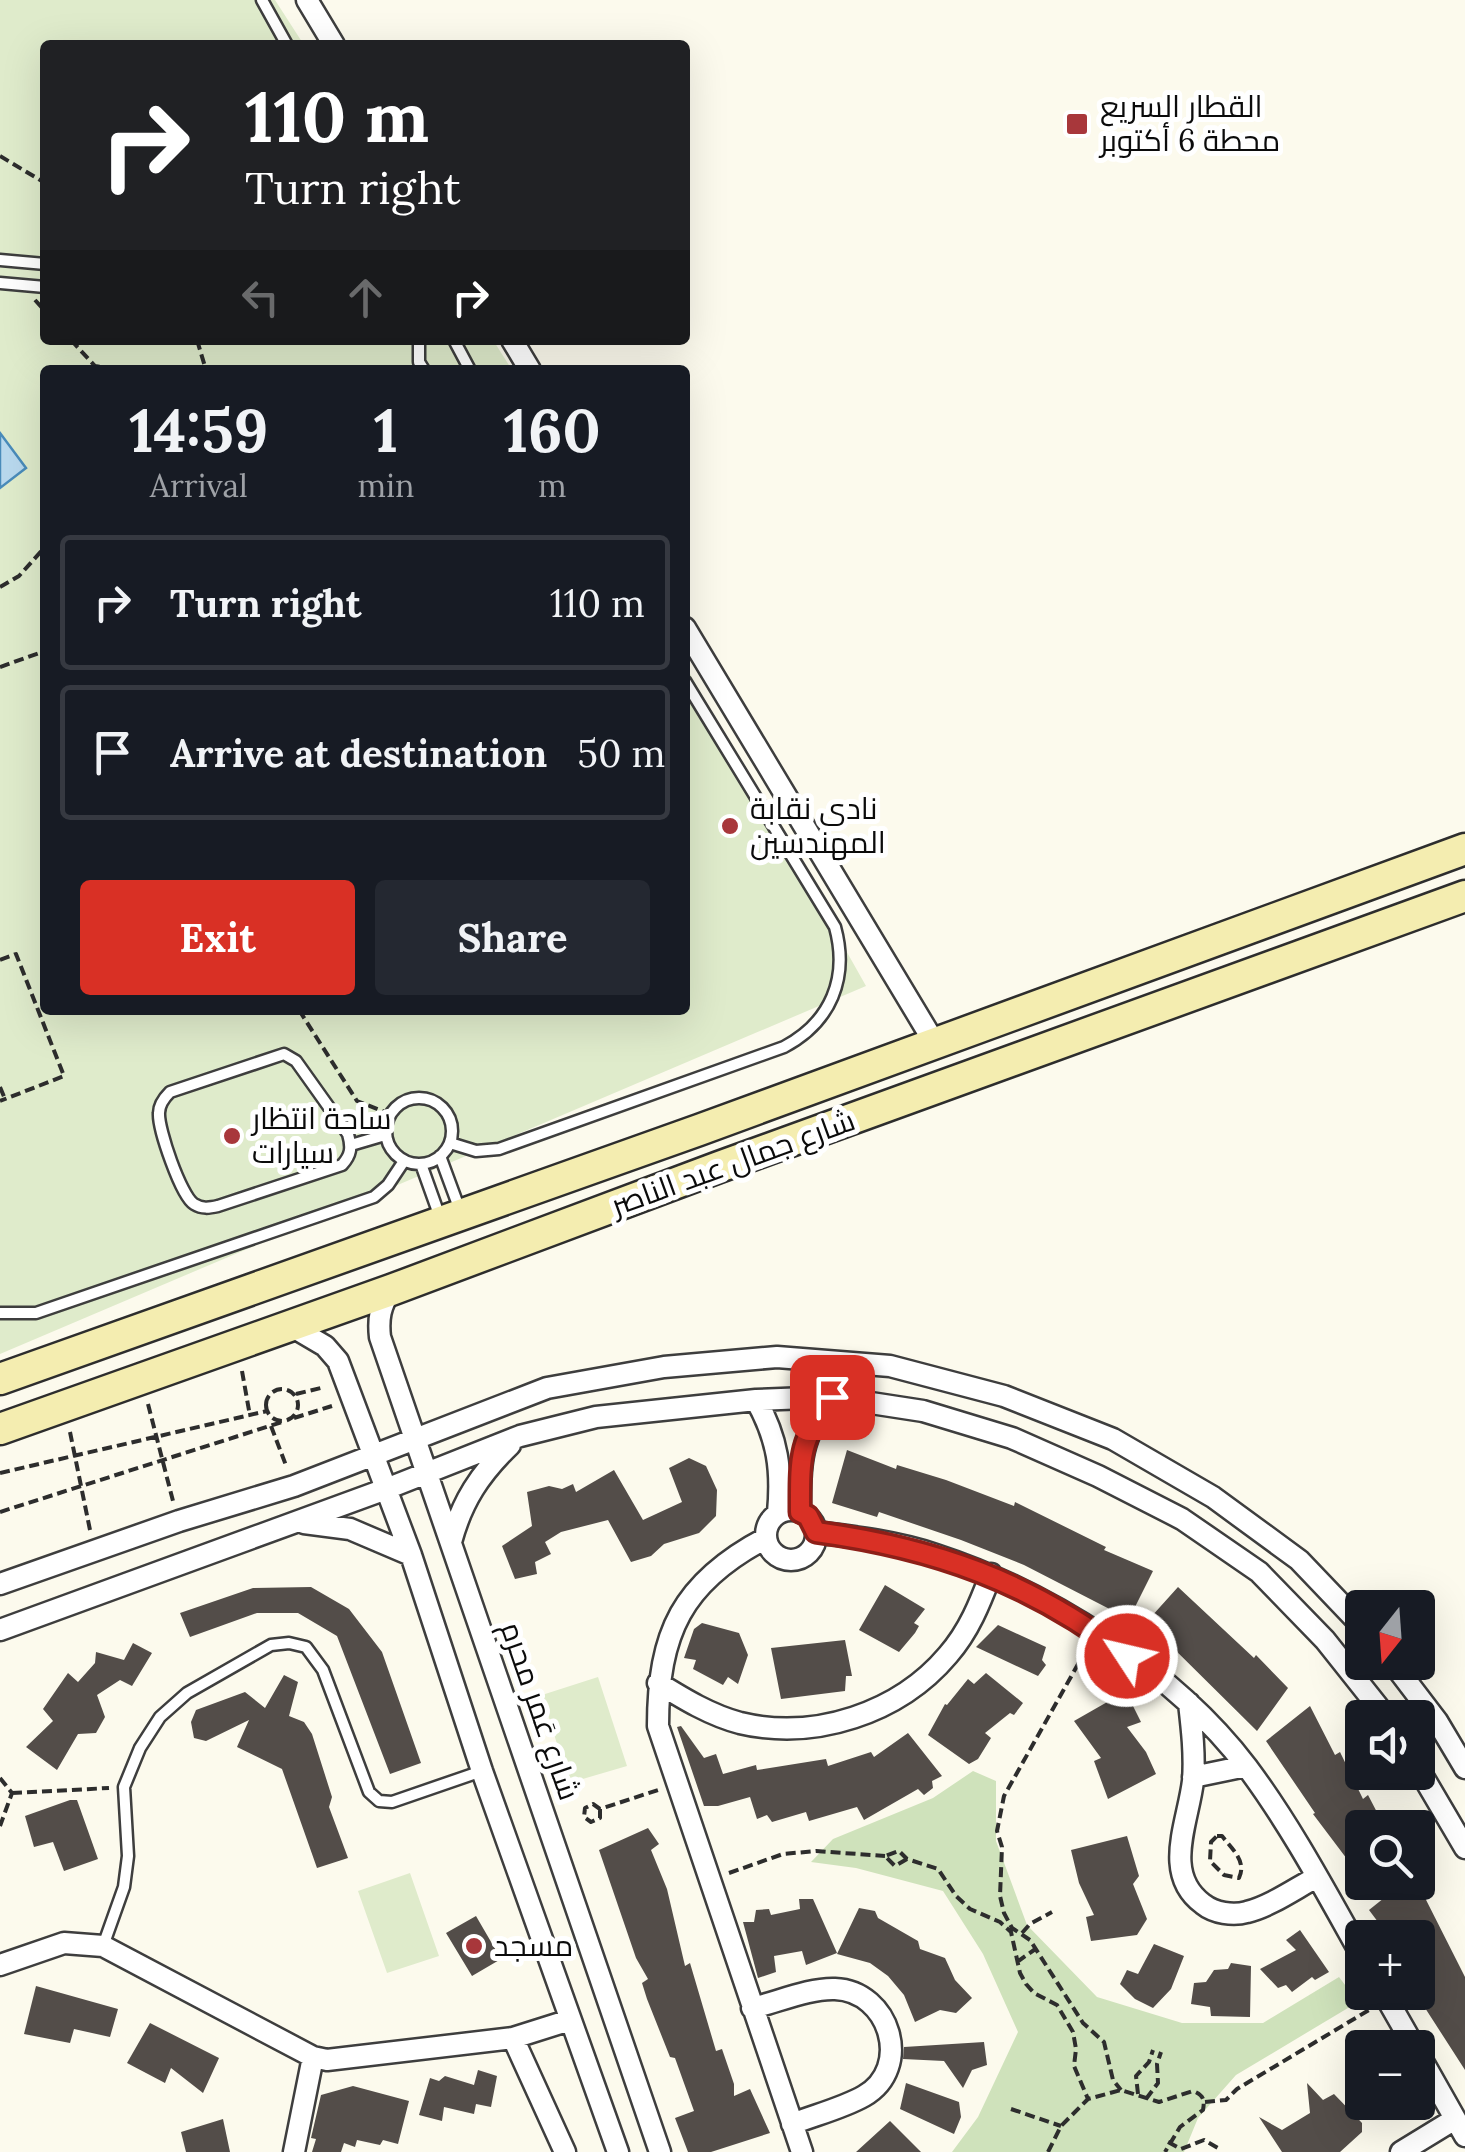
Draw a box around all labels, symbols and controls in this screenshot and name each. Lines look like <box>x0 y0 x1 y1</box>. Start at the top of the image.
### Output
text: 110 m <box>245 72 429 161</box>
icon: right <box>80 80 210 210</box>
place label: القطار السريع محطة 6 أكتوبر <box>1098 87 1280 159</box>
marker: القطار السريع محطة 6 أكتوبر <box>1064 111 1090 137</box>
text: Turn right <box>245 159 461 216</box>
icon: left <box>233 270 288 325</box>
icon: ahead <box>338 270 393 325</box>
icon: right <box>443 270 498 325</box>
text: 14:59 <box>129 392 268 468</box>
text: 1 <box>374 392 398 468</box>
text: 160 <box>504 392 601 468</box>
text: Arrival <box>150 465 248 506</box>
text: min <box>358 465 415 506</box>
text: m <box>538 465 567 506</box>
icon: right <box>85 575 140 630</box>
text: Turn right <box>170 579 361 627</box>
text: 110 m <box>550 579 645 627</box>
icon: arrive <box>85 725 140 780</box>
text: Arrive at destination <box>170 729 547 777</box>
text: 50 m <box>577 729 666 777</box>
place label: نادى نقابة المهندسين <box>750 789 886 861</box>
marker: نادى نقابة المهندسين <box>719 815 741 837</box>
button: Exit <box>80 880 355 995</box>
button: Share <box>375 880 650 995</box>
place label: ساحة انتظار سيارات <box>250 1099 392 1171</box>
street label: شارع جمال عبد الناصر <box>604 1100 860 1226</box>
marker: ساحة انتظار سيارات <box>221 1125 243 1147</box>
pin <box>790 1355 875 1440</box>
icon: arrive <box>805 1370 860 1425</box>
north arrow <box>1345 1590 1435 1680</box>
map controls <box>1345 1590 1435 2120</box>
position arrow <box>1075 1604 1179 1708</box>
street label: شارع عَمر محرم <box>491 1617 589 1805</box>
button: sound <box>1345 1700 1435 1790</box>
button: search <box>1345 1810 1435 1900</box>
button: + <box>1345 1920 1435 2010</box>
place label: مسجد <box>494 1926 573 1964</box>
marker: مسجد <box>463 1935 485 1957</box>
button: − <box>1345 2030 1435 2120</box>

